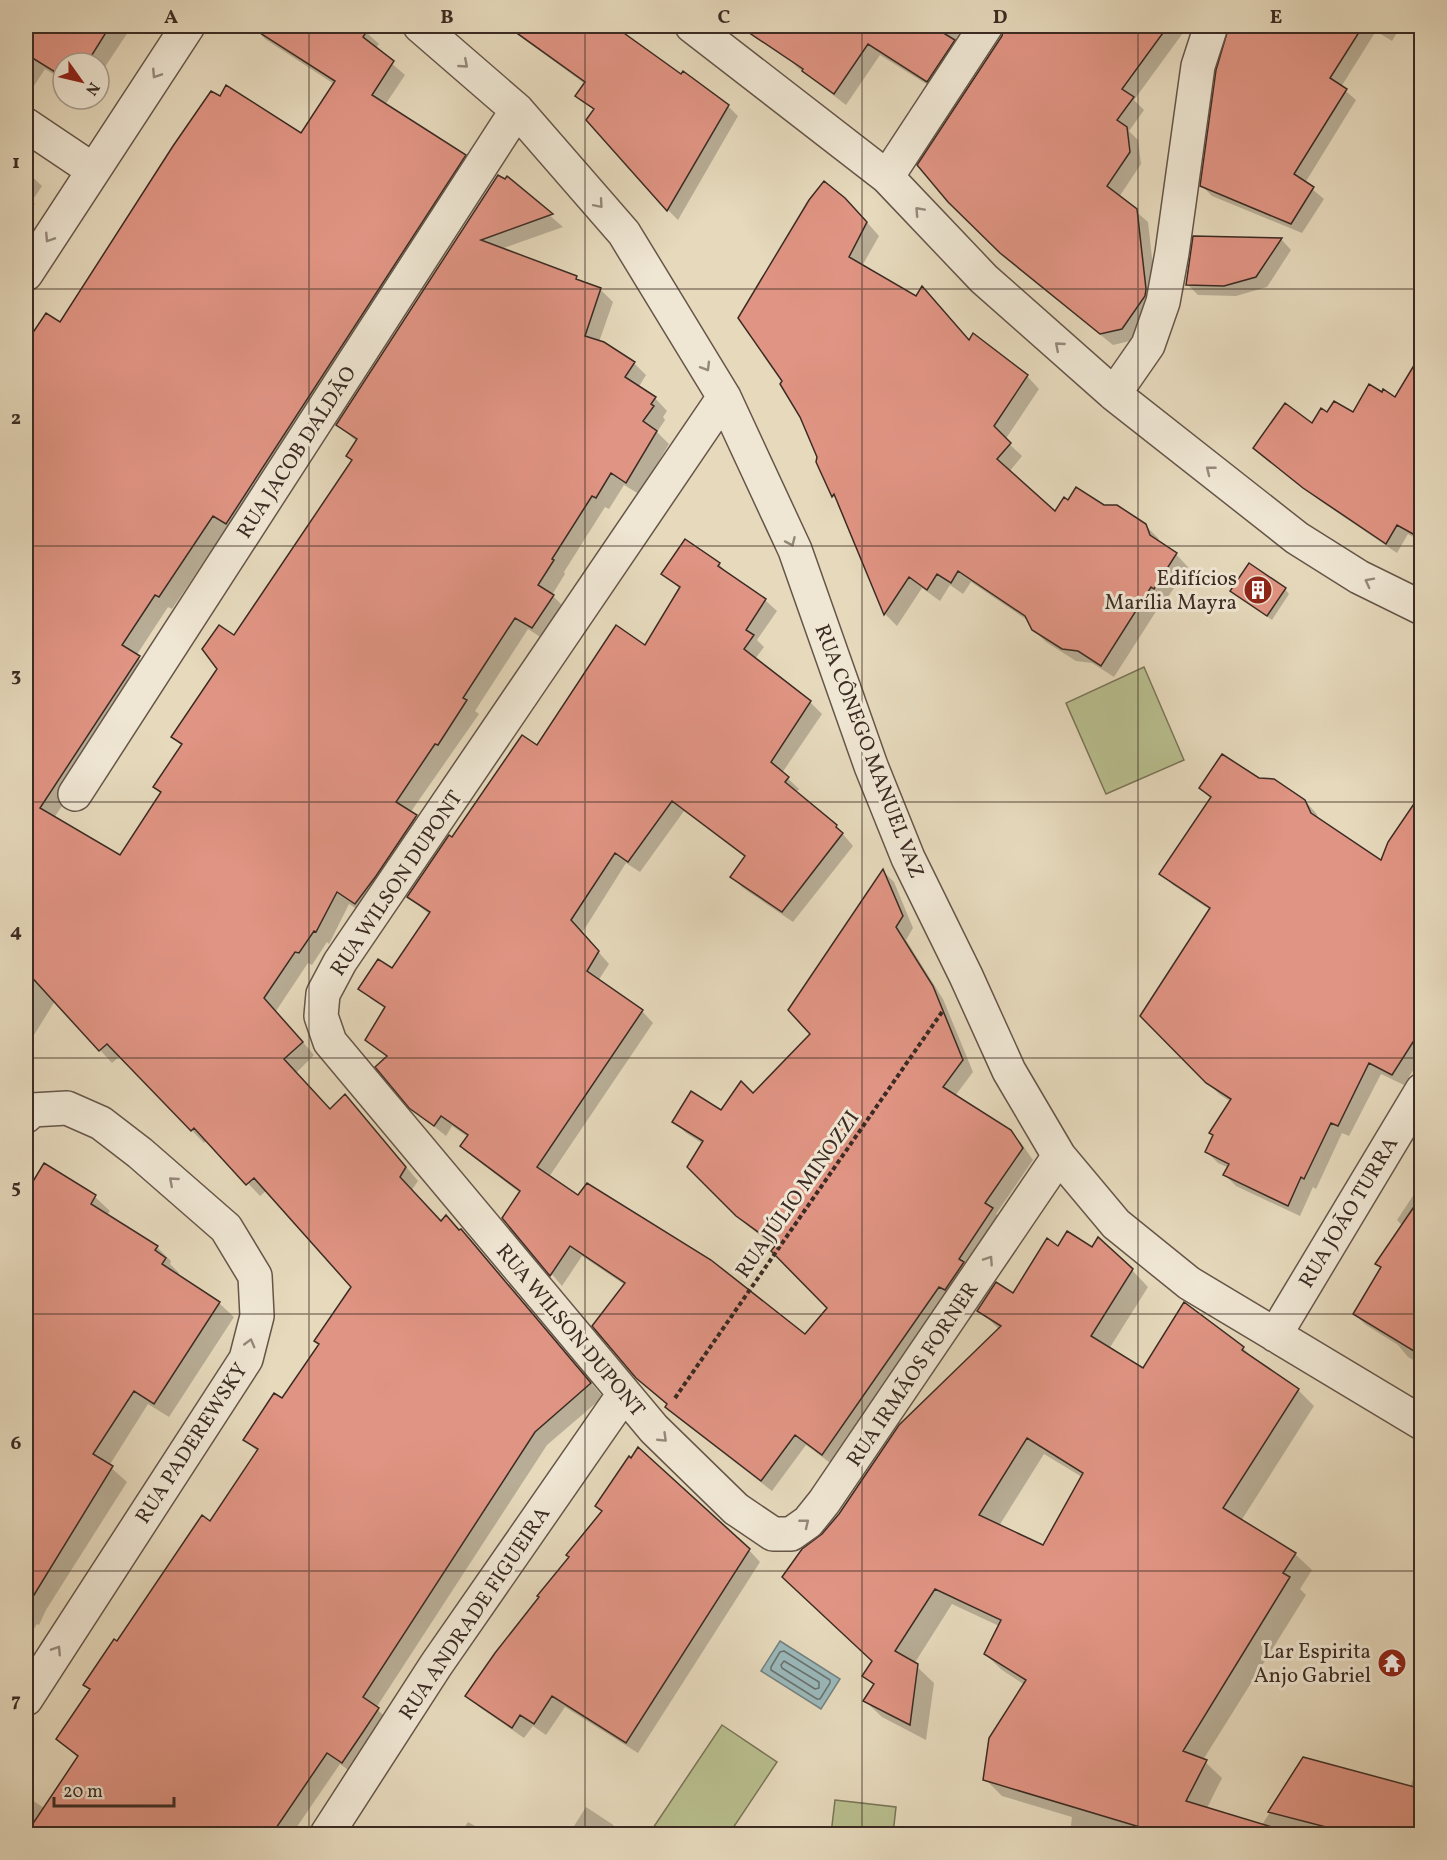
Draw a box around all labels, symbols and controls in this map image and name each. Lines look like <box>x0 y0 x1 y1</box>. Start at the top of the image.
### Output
text: A <box>164 4 178 32</box>
text: B <box>440 4 454 32</box>
text: C <box>718 4 731 32</box>
text: D <box>993 4 1007 32</box>
text: E <box>1270 4 1282 32</box>
north arrow <box>51 51 111 111</box>
one-way arrow <box>457 57 468 68</box>
one-way arrow <box>152 68 163 79</box>
text: N <box>79 77 104 100</box>
text: 1 <box>12 149 20 177</box>
one-way arrow <box>592 197 603 208</box>
one-way arrow <box>915 207 926 217</box>
one-way arrow <box>45 231 56 242</box>
one-way arrow <box>1055 342 1066 353</box>
street label: RUA JACOB DALDÃO <box>231 361 364 545</box>
one-way arrow <box>698 361 710 371</box>
text: 2 <box>11 405 21 433</box>
one-way arrow <box>1206 466 1217 477</box>
one-way arrow <box>784 536 796 547</box>
place label: Edifícios Marília Mayra <box>1105 565 1237 618</box>
building icon: Edifícios Marília Mayra <box>1242 574 1274 606</box>
one-way arrow <box>1365 578 1375 589</box>
street label: RUA CÔNEGO MANUEL VAZ <box>807 620 931 883</box>
text: 3 <box>11 662 21 690</box>
street label: RUA WILSON DUPONT <box>324 785 470 982</box>
text: 4 <box>10 918 22 946</box>
street label: RUA JÚLIO MINOZZI <box>729 1105 867 1284</box>
street label: RUA JOÃO TURRA <box>1293 1131 1406 1294</box>
text: 5 <box>11 1174 21 1202</box>
one-way arrow <box>169 1178 180 1189</box>
street label: RUA WILSON DUPONT <box>489 1238 651 1424</box>
one-way arrow <box>982 1256 993 1267</box>
street label: RUA IRMÃOS FORNER <box>840 1277 986 1473</box>
one-way arrow <box>243 1338 256 1348</box>
street label: RUA PADEREWSKY <box>129 1358 255 1530</box>
text: 6 <box>11 1430 22 1458</box>
one-way arrow <box>655 1430 666 1441</box>
street label: RUA ANDRADE FIGUEIRA <box>393 1501 558 1726</box>
one-way arrow <box>798 1519 809 1530</box>
place label: Lar Espirita Anjo Gabriel <box>1254 1638 1371 1691</box>
one-way arrow <box>50 1645 61 1656</box>
temple icon: Lar Espirita Anjo Gabriel <box>1376 1647 1408 1679</box>
text: 7 <box>11 1687 21 1715</box>
scale bar <box>54 1770 174 1808</box>
text: 20 m <box>63 1780 103 1805</box>

